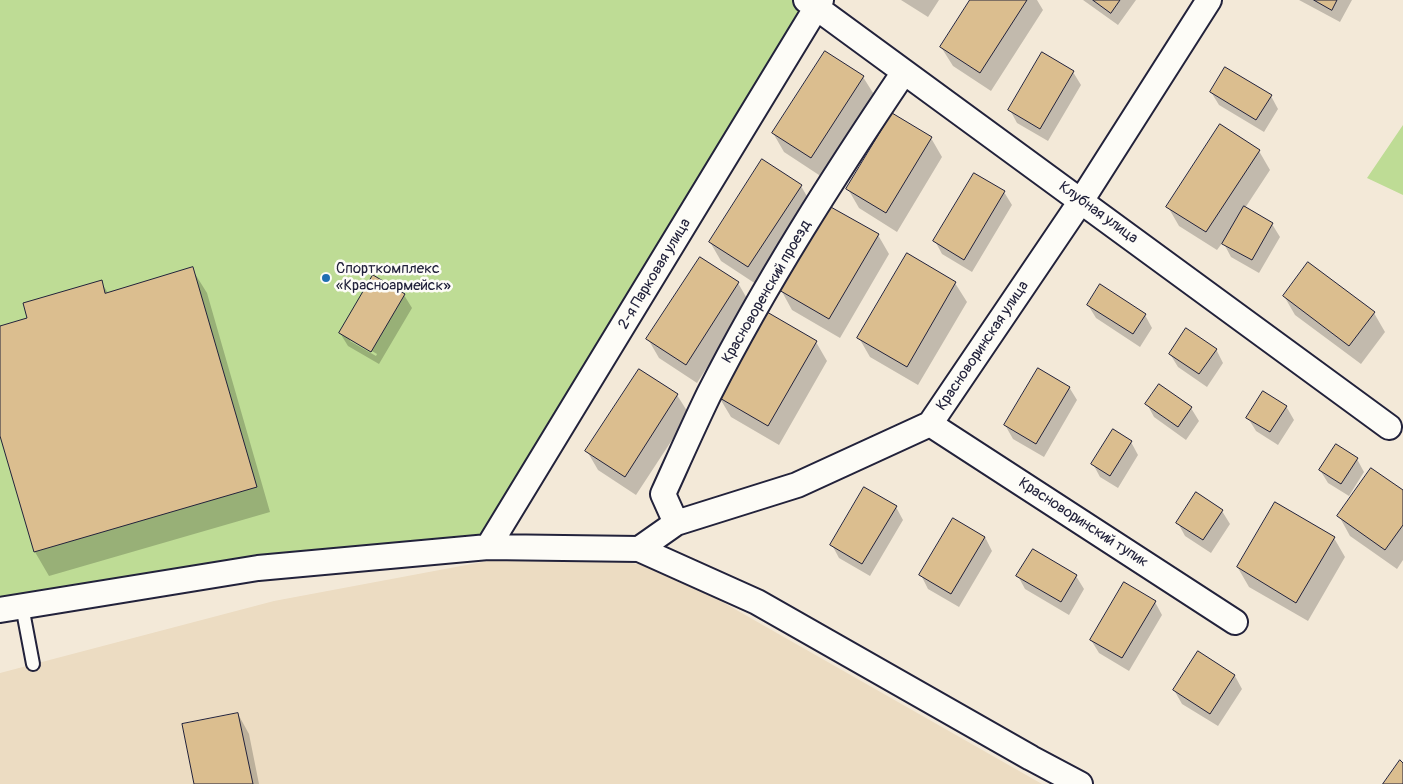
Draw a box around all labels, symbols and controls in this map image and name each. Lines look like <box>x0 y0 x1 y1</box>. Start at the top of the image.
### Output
street label: Клубная улица <box>1055 178 1141 248</box>
street label: 2-я Парковая улица <box>615 215 695 333</box>
street label: Красноворенский проезд <box>719 217 815 367</box>
place label: Спорткомплекс «Красноармейск» <box>336 260 451 295</box>
marker: Спорткомплекс «Красноармейск» <box>320 272 332 284</box>
street label: Красноворинская улица <box>933 278 1033 414</box>
street label: Красноворинский тупик <box>1015 474 1151 572</box>

